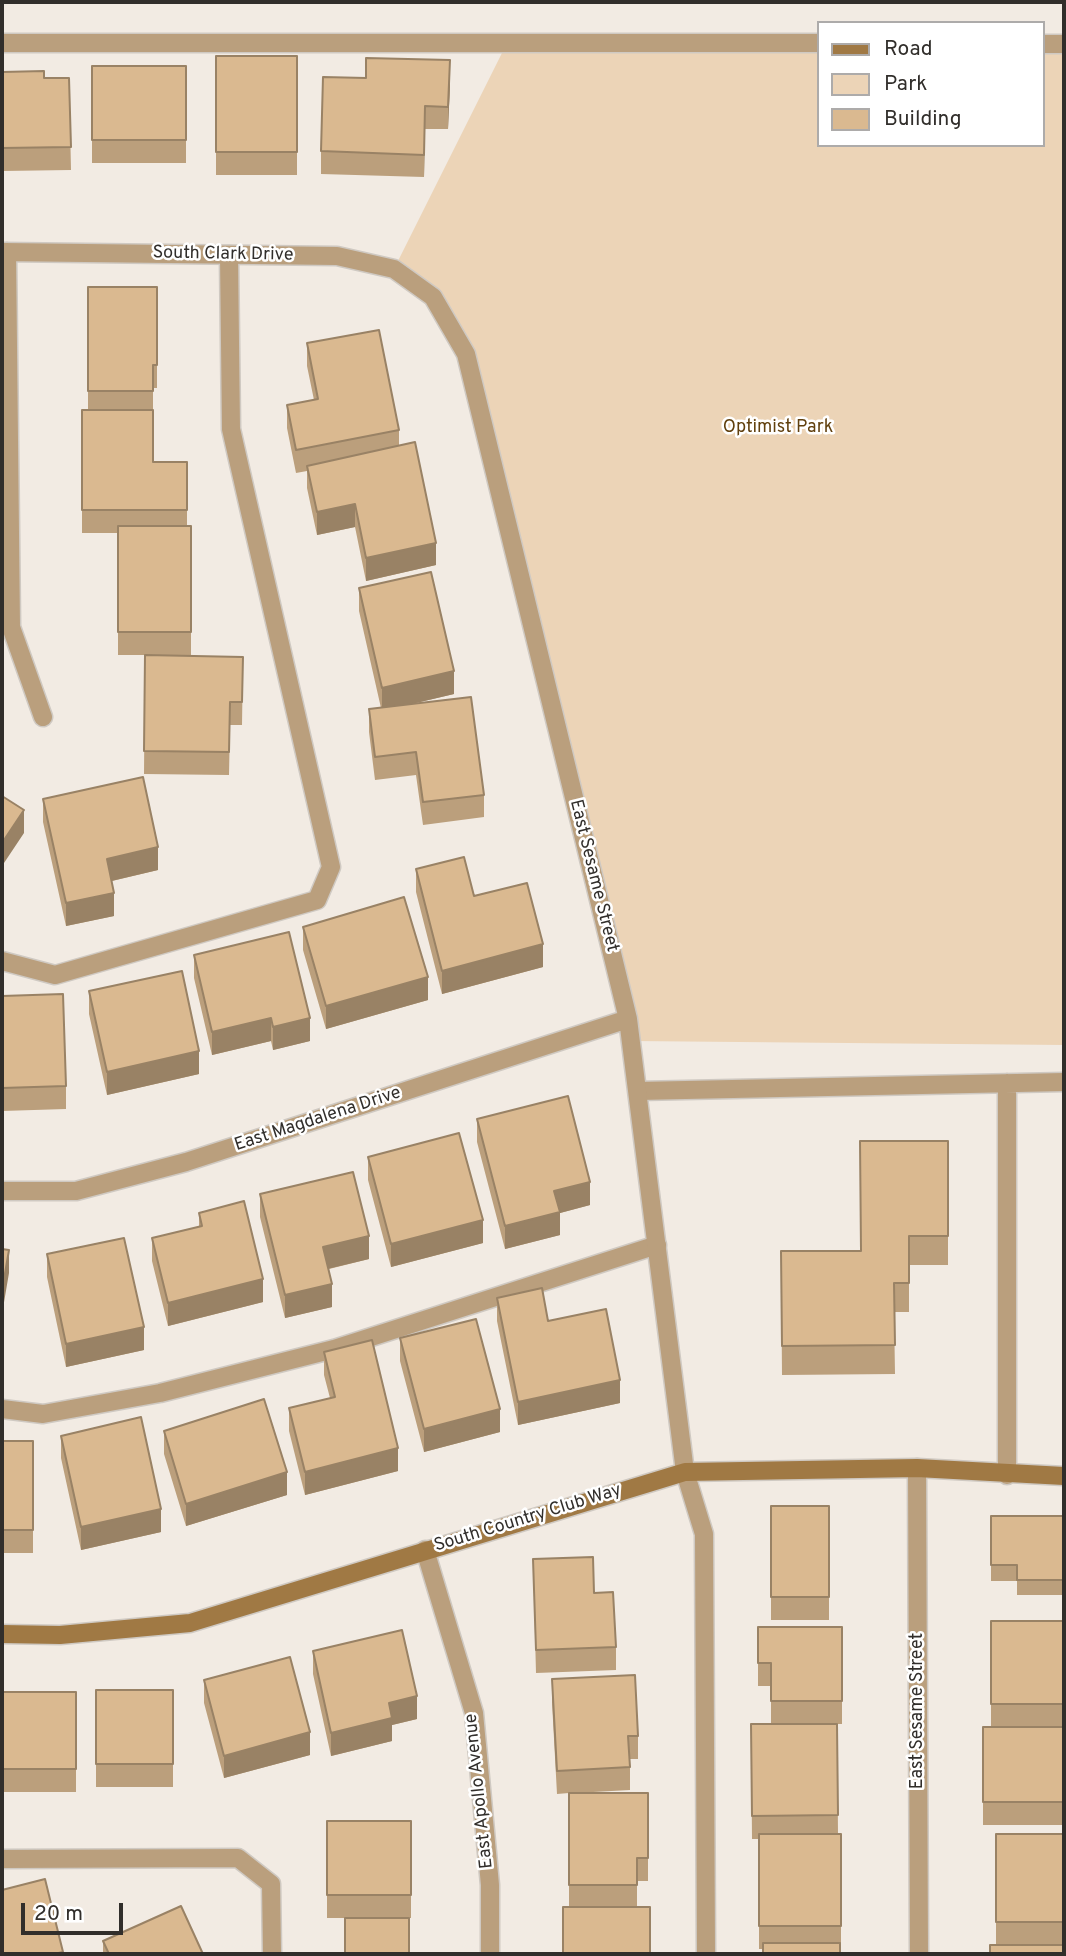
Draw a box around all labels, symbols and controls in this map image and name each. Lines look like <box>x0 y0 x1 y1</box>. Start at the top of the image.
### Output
legend <box>818 21 1045 147</box>
text: Road <box>884 36 933 63</box>
text: Park <box>884 71 927 98</box>
text: Building <box>884 106 962 133</box>
street label: South Clark Drive <box>152 243 294 267</box>
park label: Optimist Park <box>723 417 833 439</box>
street label: East Sesame Street <box>564 798 622 954</box>
street label: East Magdalena Drive <box>232 1083 404 1157</box>
street label: South Country Club Way <box>432 1480 624 1558</box>
street label: East Sesame Street <box>907 1633 929 1789</box>
street label: East Apollo Avenue <box>461 1712 499 1870</box>
scale bar <box>24 1890 126 1934</box>
text: 20 m <box>34 1901 83 1928</box>

